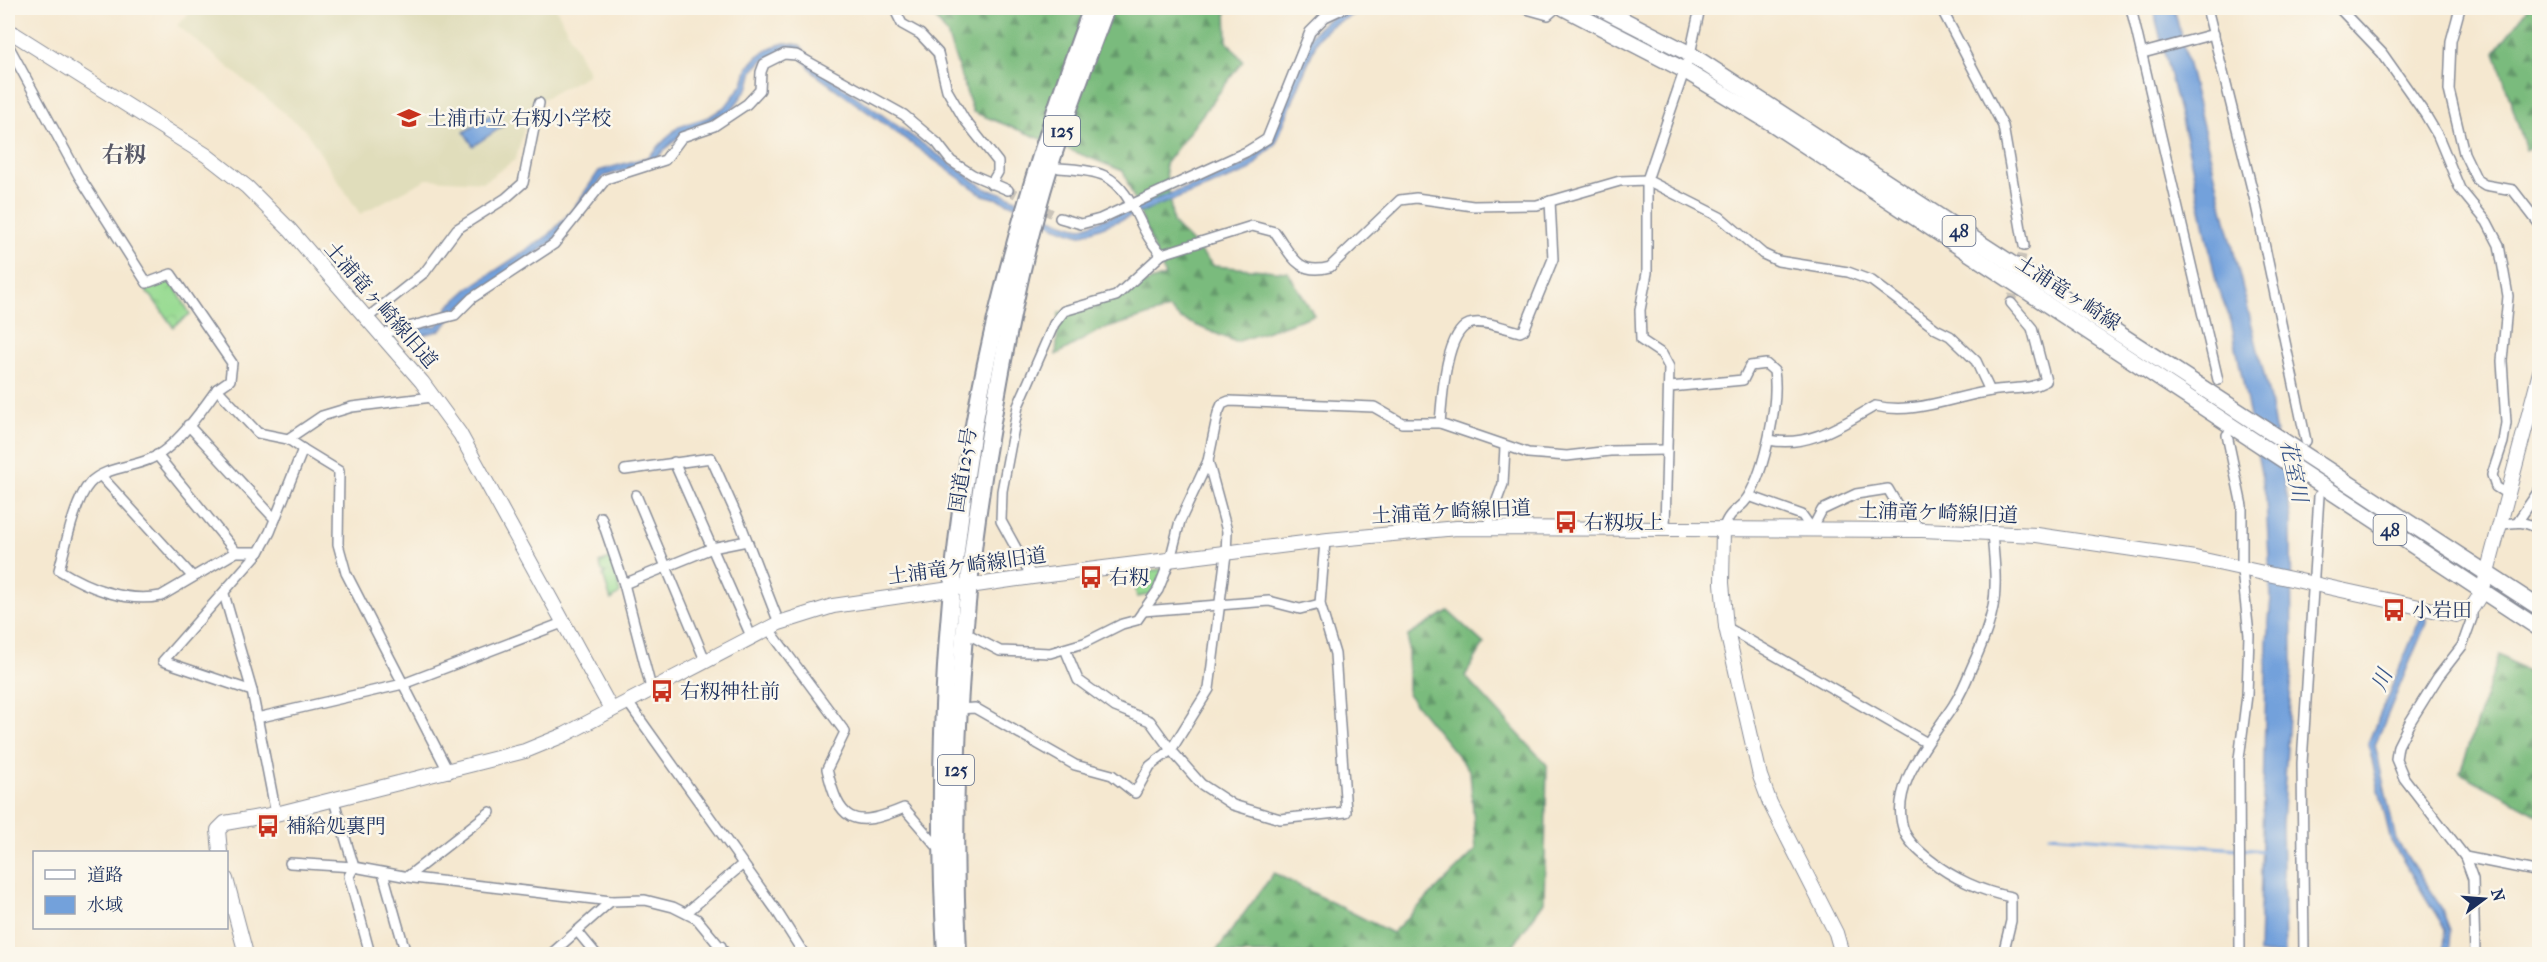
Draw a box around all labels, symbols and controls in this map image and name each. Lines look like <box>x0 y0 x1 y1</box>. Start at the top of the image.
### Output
school or university icon: 土浦市立 右籾小学校 <box>396 105 422 131</box>
place label: 土浦市立 右籾小学校 <box>427 107 611 130</box>
road number: 125 <box>1044 116 1080 146</box>
district label: 右籾 <box>102 142 146 168</box>
road number: 48 <box>1942 216 1976 246</box>
street label: 土浦竜ヶ崎線旧道 <box>320 237 442 373</box>
street label: 土浦竜ヶ崎線 <box>2011 251 2125 335</box>
street label: 国道125号 <box>945 426 981 514</box>
water label: 花室川 <box>2276 438 2313 506</box>
street label: 土浦竜ケ崎線旧道 <box>1371 496 1531 528</box>
street label: 土浦竜ケ崎線旧道 <box>1858 499 2018 527</box>
bus stop icon: 右籾坂上 <box>1553 509 1579 535</box>
place label: 右籾坂上 <box>1584 511 1664 534</box>
road number: 48 <box>2374 515 2406 545</box>
street label: 土浦竜ケ崎線旧道 <box>886 543 1048 589</box>
bus stop icon: 右籾 <box>1078 564 1104 590</box>
place label: 右籾 <box>1109 566 1149 589</box>
bus stop icon: 小岩田 <box>2381 597 2407 623</box>
place label: 小岩田 <box>2412 599 2472 622</box>
water label: 川 <box>2367 664 2398 694</box>
bus stop icon: 右籾神社前 <box>649 678 675 704</box>
place label: 右籾神社前 <box>680 680 780 703</box>
road number: 125 <box>938 755 974 785</box>
bus stop icon: 補給処裏門 <box>255 813 281 839</box>
place label: 補給処裏門 <box>286 815 386 838</box>
legend <box>33 851 228 929</box>
text: 道路 <box>87 865 123 886</box>
north arrow <box>2454 869 2514 929</box>
text: N <box>2487 887 2509 904</box>
text: 水域 <box>87 895 123 916</box>

